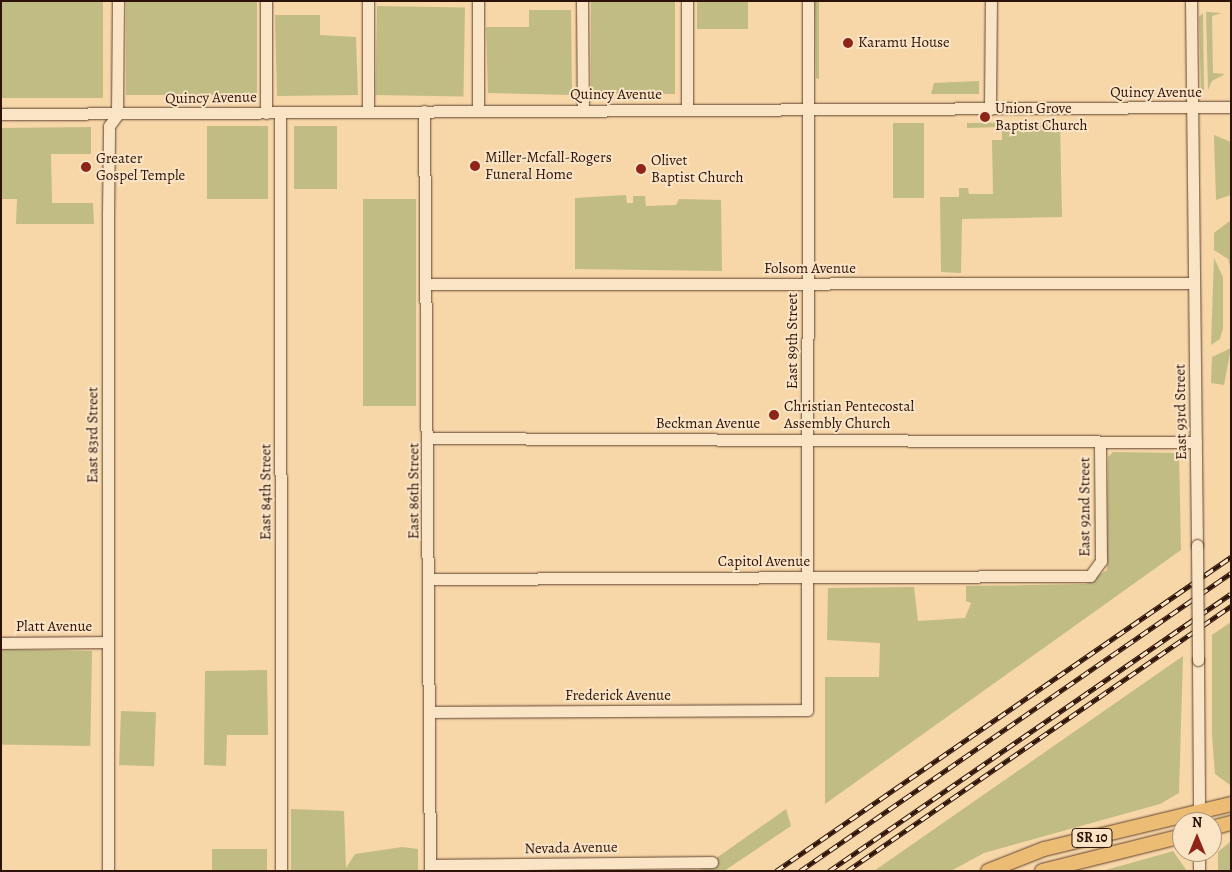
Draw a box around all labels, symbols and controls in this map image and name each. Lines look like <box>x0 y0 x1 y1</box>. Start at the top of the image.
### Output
place label: Karamu House <box>858 34 950 52</box>
marker: Karamu House <box>842 37 854 49</box>
street label: Quincy Avenue <box>1110 84 1202 102</box>
street label: Quincy Avenue <box>570 86 662 104</box>
street label: Quincy Avenue <box>165 88 257 108</box>
place label: Union Grove Baptist Church <box>995 99 1087 134</box>
marker: Union Grove Baptist Church <box>979 111 991 123</box>
place label: Miller-Mcfall-Rogers Funeral Home <box>485 148 612 183</box>
place label: Greater Gospel Temple <box>96 149 185 184</box>
place label: Olivet Baptist Church <box>651 151 743 186</box>
marker: Miller-Mcfall-Rogers Funeral Home <box>469 160 481 172</box>
marker: Greater Gospel Temple <box>80 161 92 173</box>
marker: Olivet Baptist Church <box>635 163 647 175</box>
street label: Folsom Avenue <box>764 260 856 278</box>
street label: East 89th Street <box>784 293 802 389</box>
street label: East 93rd Street <box>1171 364 1191 460</box>
street label: East 83rd Street <box>84 387 102 483</box>
place label: Christian Pentecostal Assembly Church <box>784 397 914 432</box>
marker: Christian Pentecostal Assembly Church <box>768 409 780 421</box>
street label: Beckman Avenue <box>656 415 760 433</box>
street label: East 86th Street <box>405 443 423 539</box>
street label: East 84th Street <box>257 444 275 540</box>
street label: East 92nd Street <box>1076 457 1094 557</box>
street label: Capitol Avenue <box>718 553 810 571</box>
street label: Platt Avenue <box>16 618 92 636</box>
street label: Frederick Avenue <box>565 687 671 705</box>
north arrow <box>1172 812 1222 862</box>
text: N <box>1192 813 1202 832</box>
road number: SR 10 <box>1071 826 1113 850</box>
street label: Nevada Avenue <box>524 838 618 858</box>

